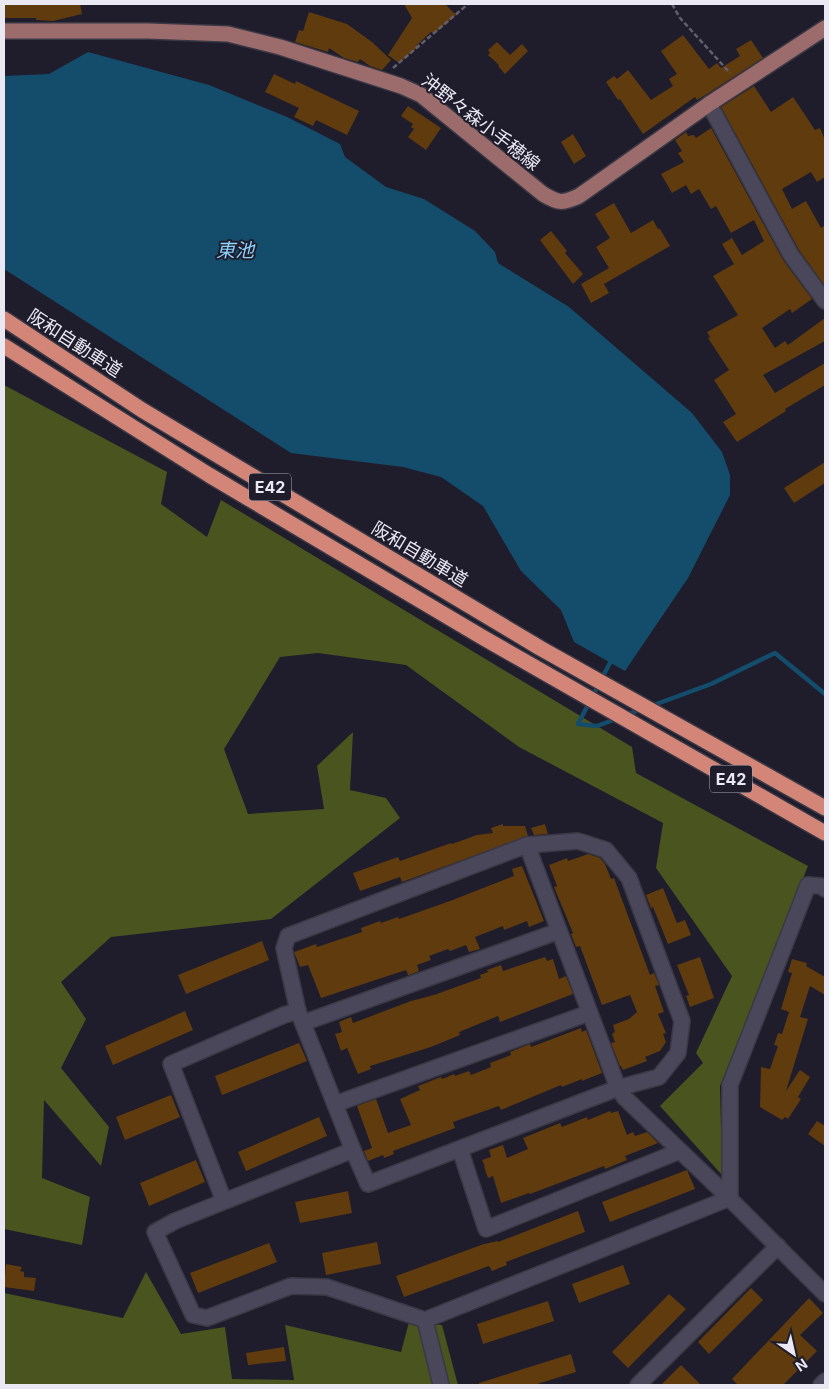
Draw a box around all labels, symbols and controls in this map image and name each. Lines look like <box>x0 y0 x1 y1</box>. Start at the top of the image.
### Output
street label: 沖野々森小手穂線 <box>418 69 544 175</box>
water label: 東池 <box>216 239 256 262</box>
street label: 阪和自動車道 <box>24 305 126 381</box>
road number: E42 <box>249 474 291 501</box>
street label: 阪和自動車道 <box>368 517 472 591</box>
road number: E42 <box>710 766 752 792</box>
north arrow <box>769 1329 819 1379</box>
text: N <box>792 1355 811 1375</box>

